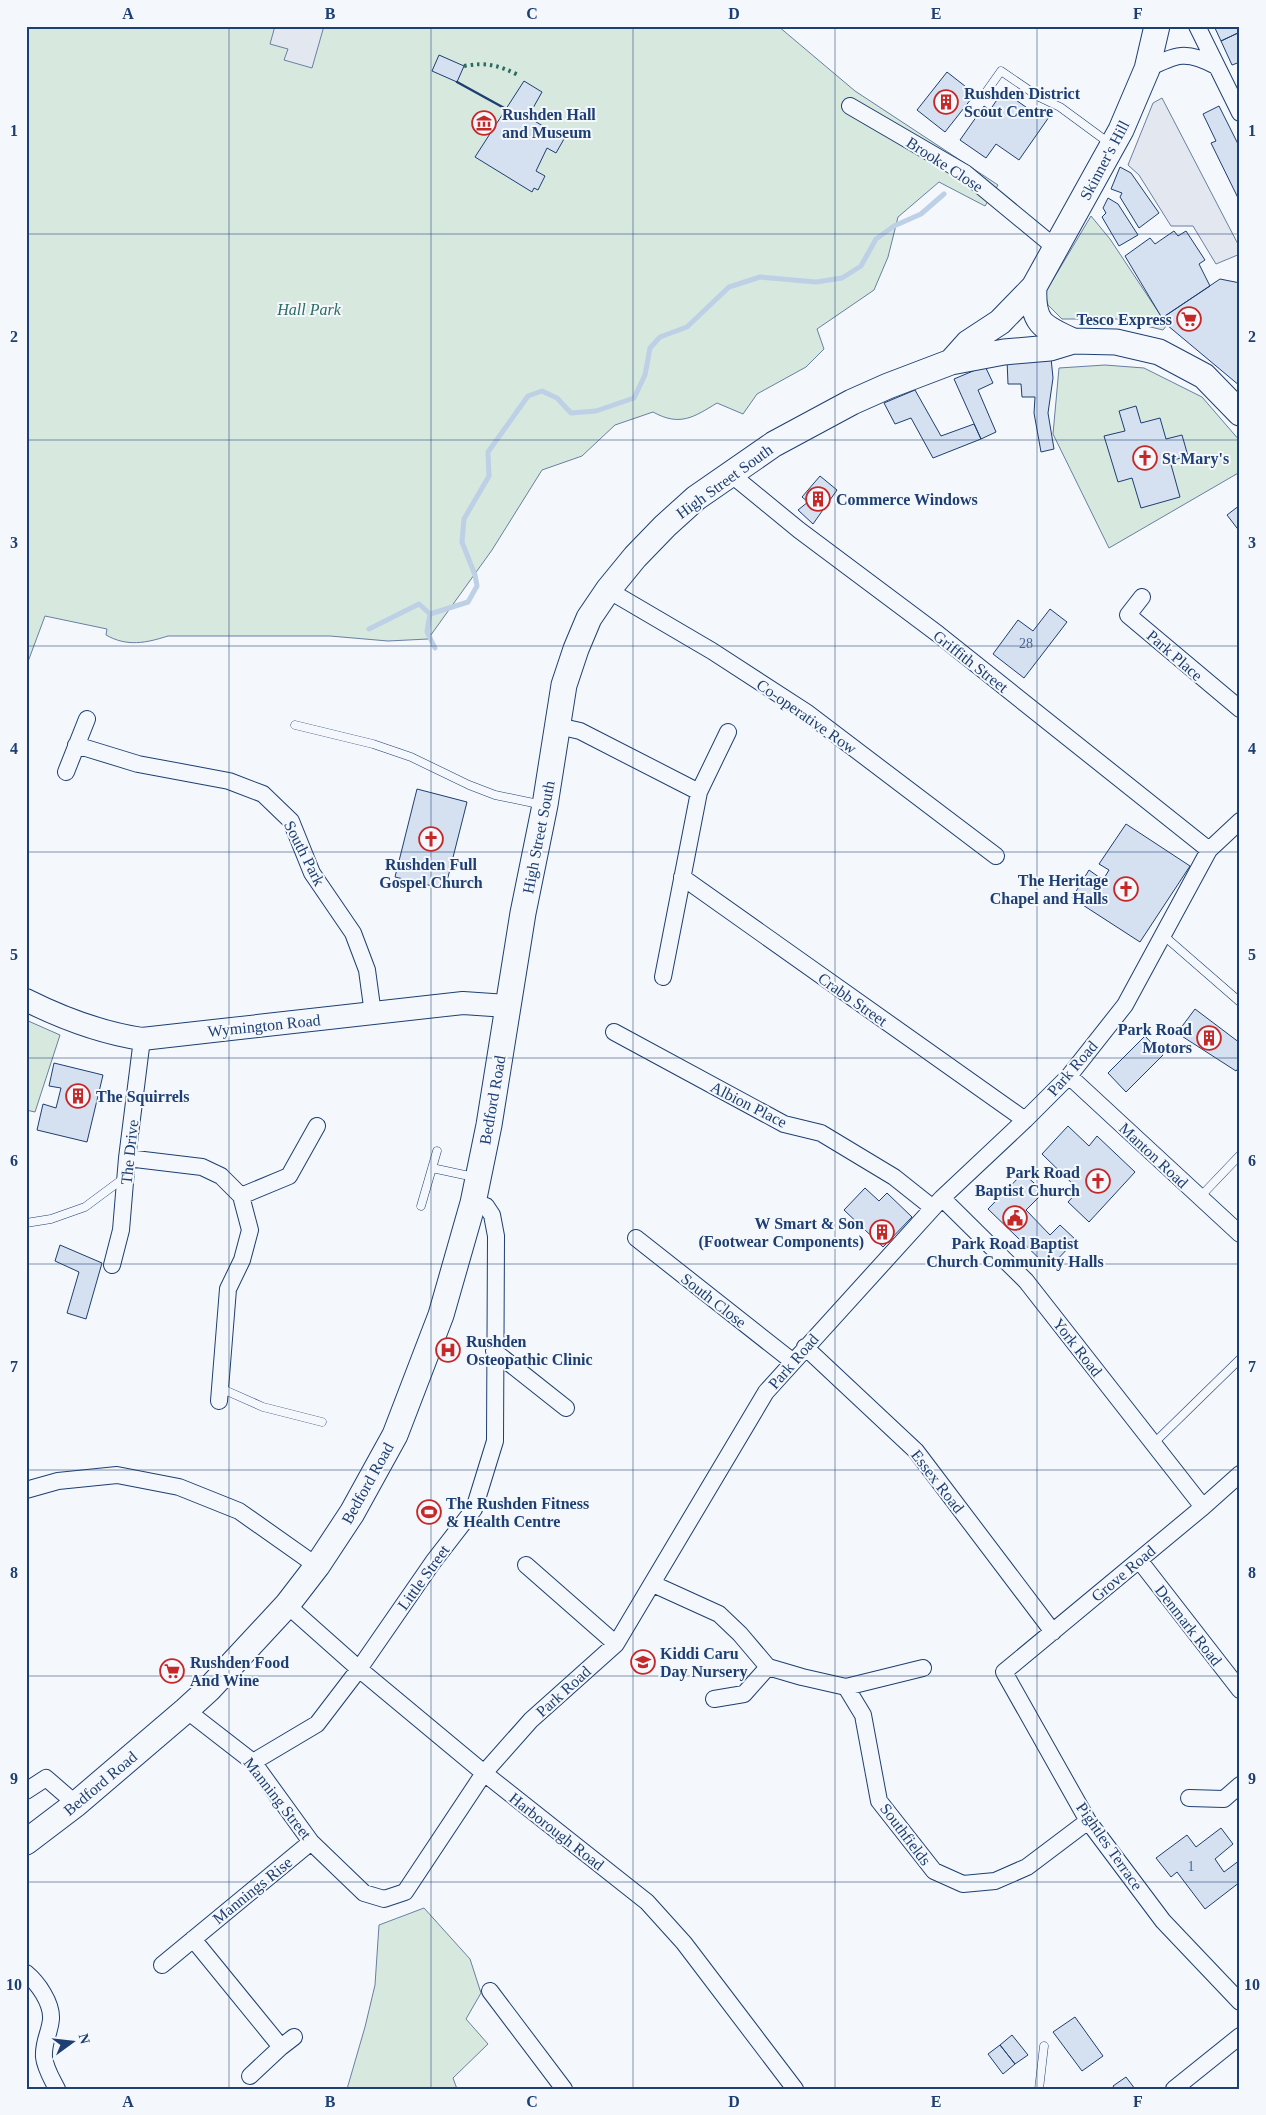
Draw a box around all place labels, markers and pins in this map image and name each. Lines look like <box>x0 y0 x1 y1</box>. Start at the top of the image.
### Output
place label: Rushden District Scout Centre <box>964 85 1081 120</box>
building icon: Rushden District Scout Centre <box>933 89 959 115</box>
place label: Rushden Hall and Museum <box>502 106 596 141</box>
museum icon: Rushden Hall and Museum <box>471 110 497 136</box>
supermarket icon: Tesco Express <box>1176 306 1202 332</box>
place label: Tesco Express <box>1076 311 1172 329</box>
church icon: St Mary's <box>1132 445 1158 471</box>
place label: St Mary's <box>1162 450 1229 468</box>
building icon: Commerce Windows <box>805 486 831 512</box>
place label: Commerce Windows <box>836 491 978 508</box>
church icon: Rushden Full Gospel Church <box>418 826 444 852</box>
place label: Rushden Full Gospel Church <box>379 856 483 892</box>
place label: The Heritage Chapel and Halls <box>990 872 1108 908</box>
church icon: The Heritage Chapel and Halls <box>1113 876 1139 902</box>
place label: Park Road Motors <box>1118 1021 1192 1056</box>
building icon: Park Road Motors <box>1196 1025 1222 1051</box>
building icon: The Squirrels <box>65 1083 91 1109</box>
place label: The Squirrels <box>96 1088 190 1106</box>
place label: Park Road Baptist Church <box>975 1164 1080 1200</box>
church icon: Park Road Baptist Church <box>1085 1168 1111 1194</box>
public building icon: Park Road Baptist Church Community Halls <box>1002 1205 1028 1231</box>
place label: W Smart & Son (Footwear Components) <box>699 1215 864 1251</box>
building icon: W Smart & Son (Footwear Components) <box>869 1219 895 1245</box>
place label: Park Road Baptist Church Community Halls <box>926 1235 1104 1271</box>
place label: Rushden Osteopathic Clinic <box>466 1333 593 1369</box>
hospital icon: Rushden Osteopathic Clinic <box>435 1337 461 1363</box>
place label: The Rushden Fitness & Health Centre <box>446 1495 589 1530</box>
sports icon: The Rushden Fitness & Health Centre <box>416 1499 442 1525</box>
place label: Kiddi Caru Day Nursery <box>660 1645 748 1681</box>
school or university icon: Kiddi Caru Day Nursery <box>630 1649 656 1675</box>
place label: Rushden Food And Wine <box>190 1654 289 1689</box>
supermarket icon: Rushden Food And Wine <box>159 1658 185 1684</box>

